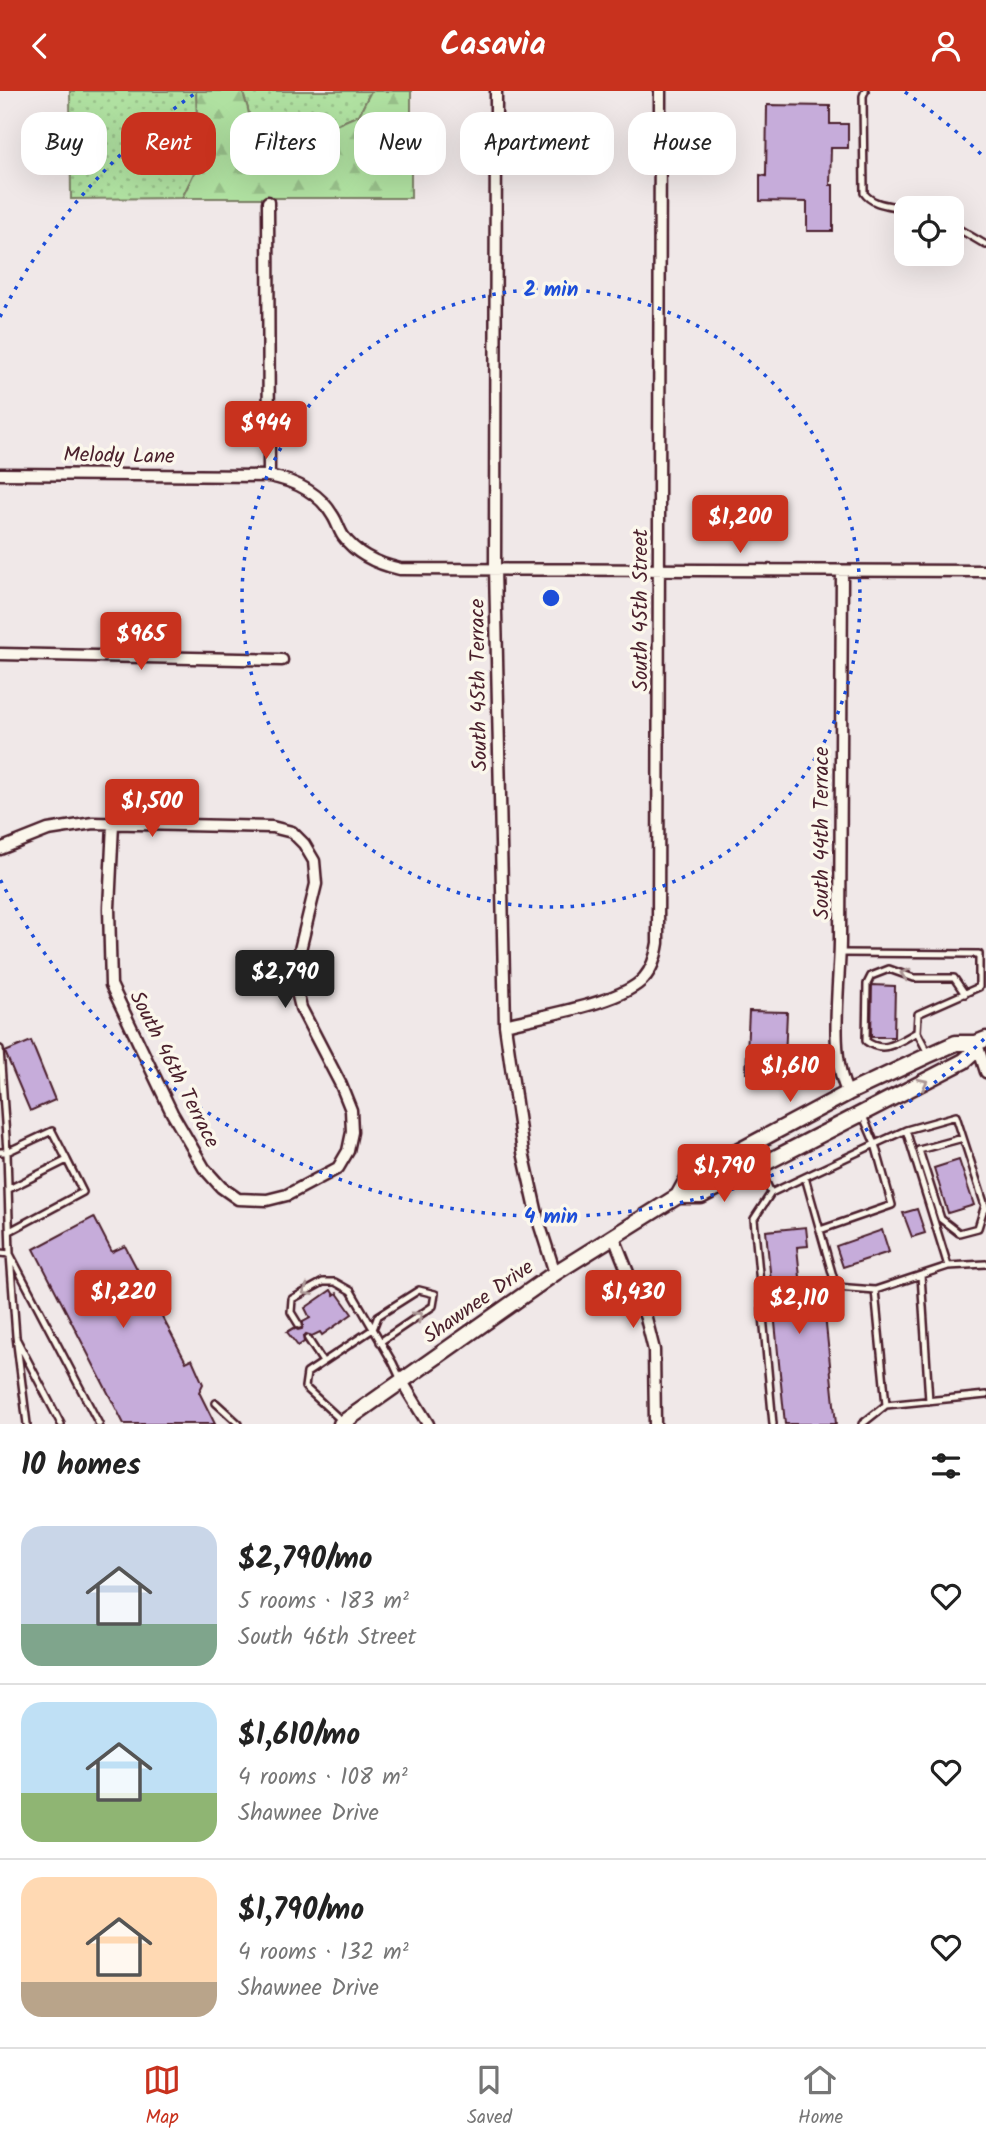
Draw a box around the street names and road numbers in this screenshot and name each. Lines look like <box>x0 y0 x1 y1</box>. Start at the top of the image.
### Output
street label: Melody Lane <box>63 439 175 474</box>
street label: South 45th Street <box>625 528 658 691</box>
street label: South 45th Terrace <box>461 598 498 771</box>
street label: South 44th Terrace <box>806 746 839 919</box>
street label: South 46th Terrace <box>120 985 228 1155</box>
street label: Shawnee Drive <box>417 1251 541 1353</box>

